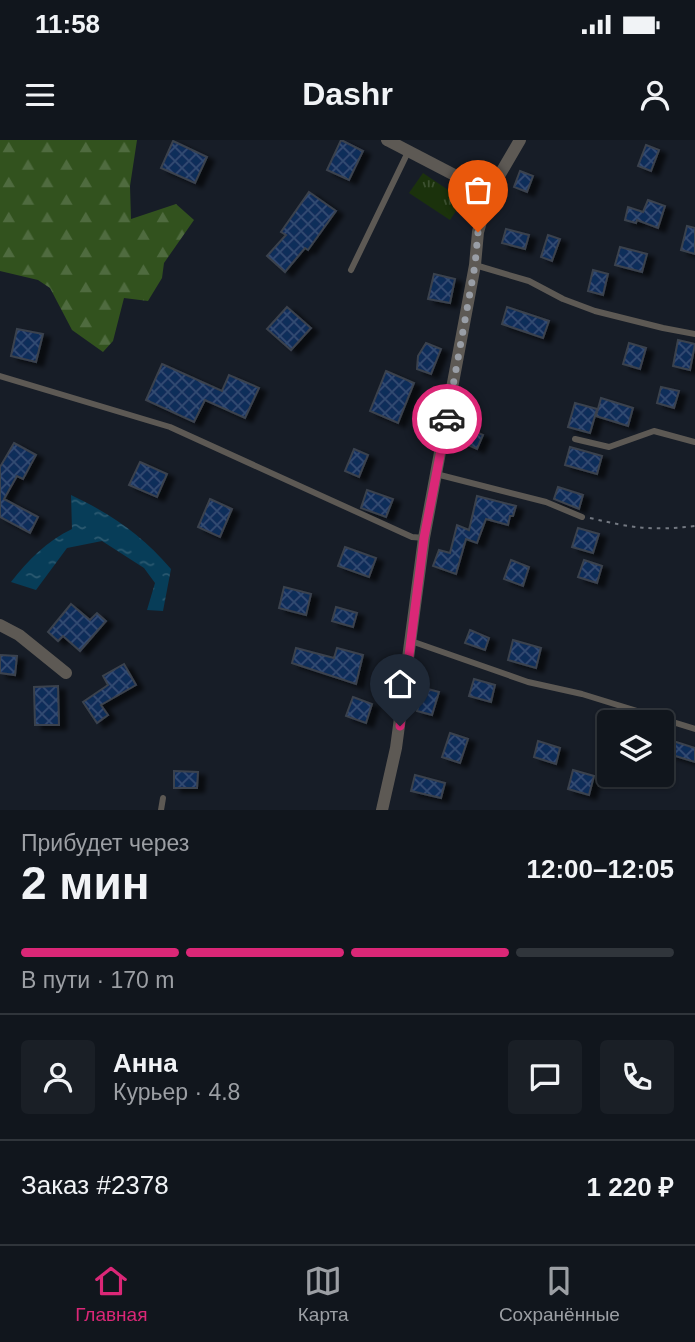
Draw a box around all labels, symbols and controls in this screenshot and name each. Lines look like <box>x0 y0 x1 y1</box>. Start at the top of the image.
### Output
text: 11:58 <box>35 9 100 39</box>
icon: menu <box>21 76 59 114</box>
text: Dashr <box>302 76 393 112</box>
icon: person <box>636 76 674 114</box>
pin <box>448 160 508 232</box>
icon: bag <box>459 171 497 209</box>
courier <box>412 384 482 454</box>
icon: car <box>428 400 466 438</box>
pin <box>370 654 430 726</box>
icon: home <box>381 665 419 703</box>
map controls <box>597 710 674 787</box>
button: layers <box>597 710 674 787</box>
text: Прибудет через <box>21 830 189 856</box>
text: 12:00–12:05 <box>527 854 674 884</box>
text: 2 мин <box>21 857 149 909</box>
text: В пути · 170 m <box>21 967 174 993</box>
button: person <box>21 1040 95 1114</box>
button: chat <box>508 1040 582 1114</box>
button: phone <box>600 1040 674 1114</box>
text: Анна <box>113 1048 178 1078</box>
text: Курьер · 4.8 <box>113 1079 240 1105</box>
text: Заказ #2378 <box>21 1170 169 1200</box>
text: 1 220 ₽ <box>587 1172 674 1202</box>
tab: Главная <box>75 1262 147 1326</box>
tab: Карта <box>298 1262 349 1326</box>
tab: Сохранённые <box>499 1262 620 1326</box>

